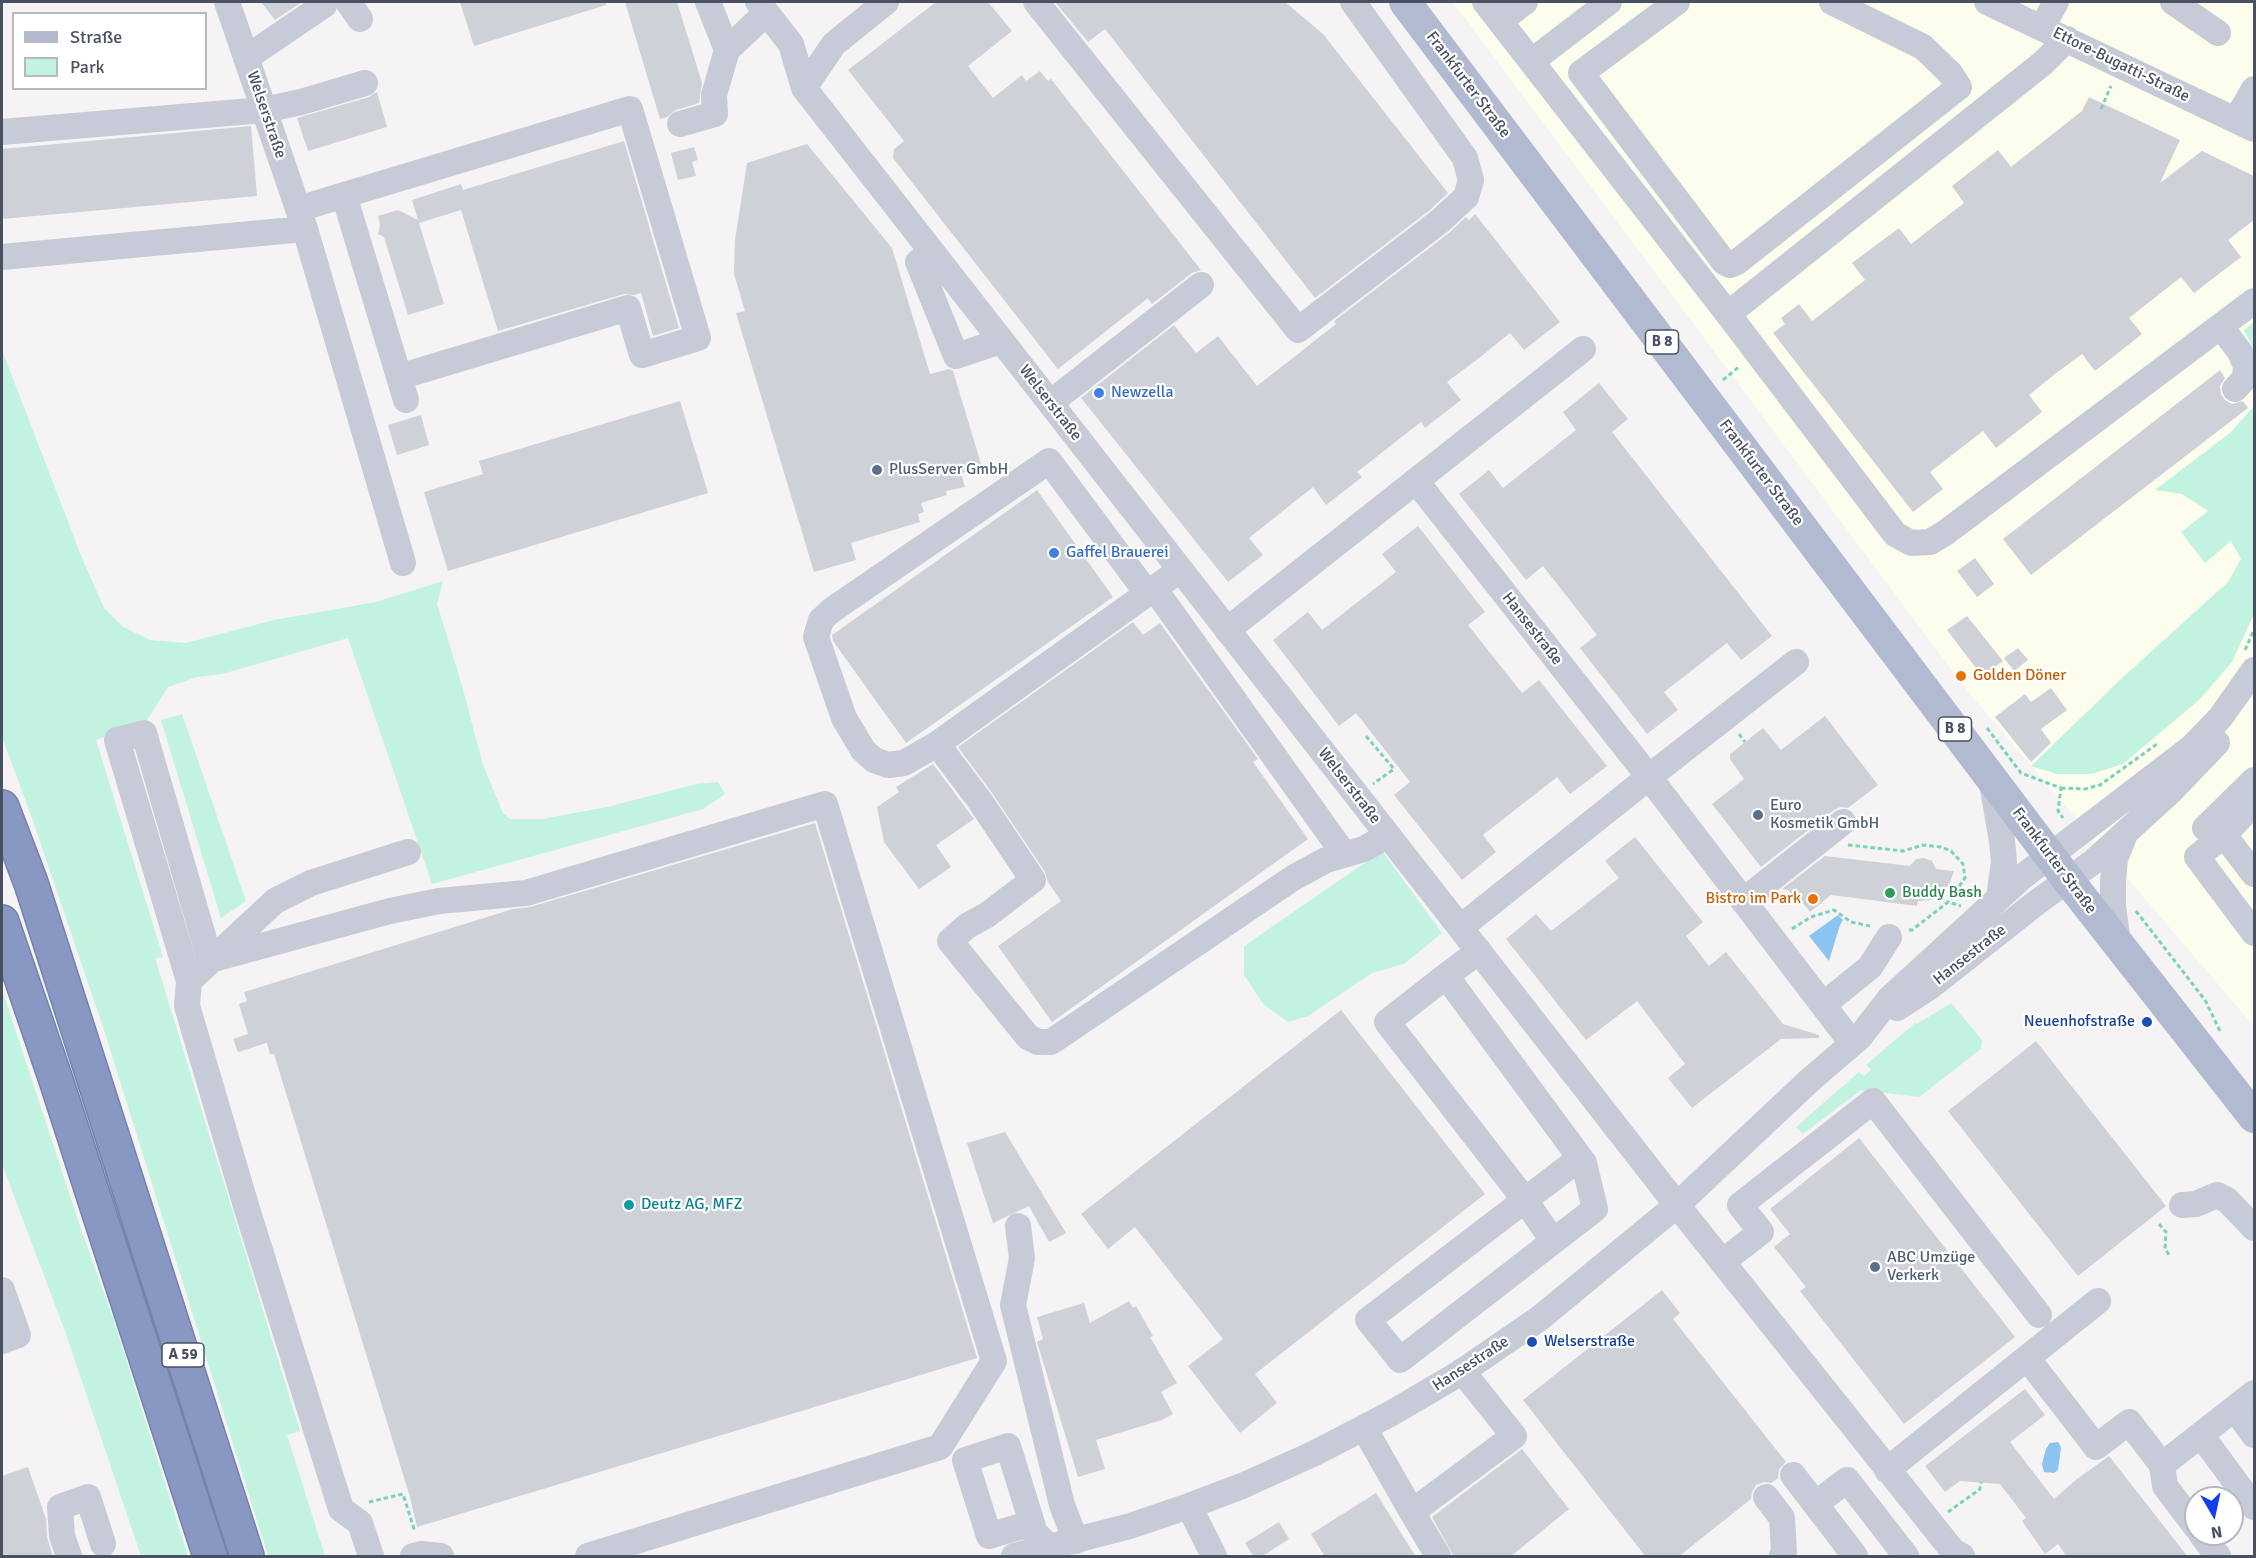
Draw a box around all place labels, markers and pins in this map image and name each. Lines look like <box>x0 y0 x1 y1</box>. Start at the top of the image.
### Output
place label: Newzella <box>1111 383 1174 403</box>
marker: Newzella <box>1092 386 1106 400</box>
place label: PlusServer GmbH <box>889 460 1008 480</box>
marker: PlusServer GmbH <box>870 463 884 477</box>
place label: Gaffel Brauerei <box>1066 543 1169 563</box>
marker: Gaffel Brauerei <box>1047 546 1061 560</box>
place label: Golden Döner <box>1973 666 2066 686</box>
marker: Golden Döner <box>1954 669 1968 683</box>
place label: Euro Kosmetik GmbH <box>1770 796 1879 834</box>
marker: Euro Kosmetik GmbH <box>1751 808 1765 822</box>
place label: Buddy Bash <box>1902 883 1982 903</box>
marker: Buddy Bash <box>1883 886 1897 900</box>
place label: Bistro im Park <box>1706 889 1801 909</box>
marker: Bistro im Park <box>1806 892 1820 906</box>
place label: Neuenhofstraße <box>2024 1012 2135 1032</box>
marker: Neuenhofstraße <box>2140 1015 2154 1029</box>
place label: Deutz AG, MFZ <box>641 1195 743 1215</box>
marker: Deutz AG, MFZ <box>622 1198 636 1212</box>
place label: ABC Umzüge Verkerk <box>1887 1248 1975 1286</box>
marker: ABC Umzüge Verkerk <box>1868 1260 1882 1274</box>
place label: Welserstraße <box>1544 1332 1635 1352</box>
marker: Welserstraße <box>1525 1335 1539 1349</box>

